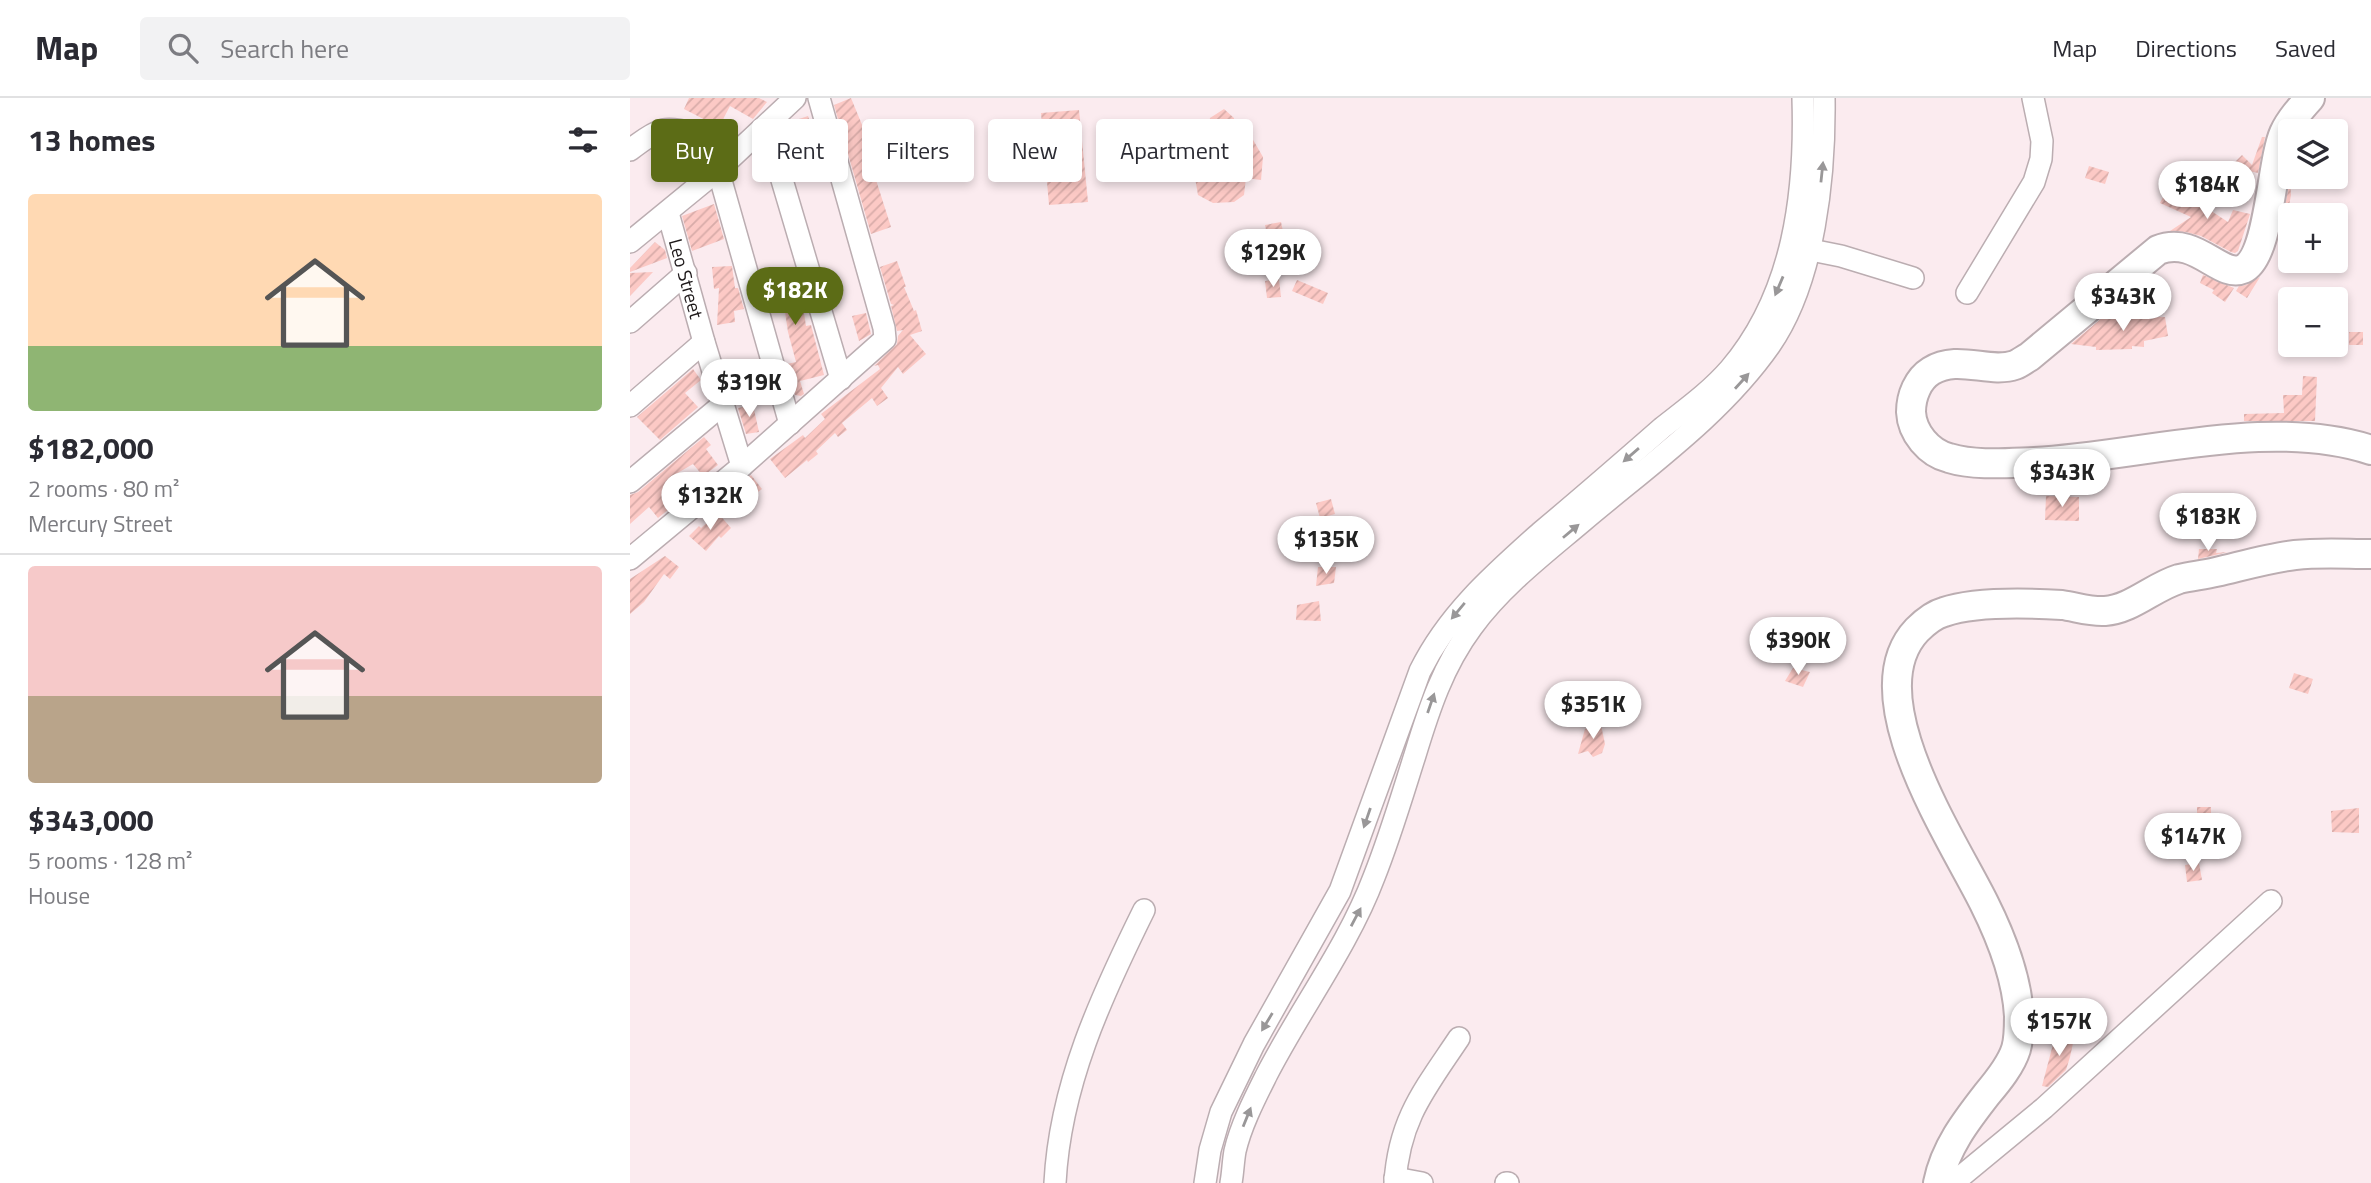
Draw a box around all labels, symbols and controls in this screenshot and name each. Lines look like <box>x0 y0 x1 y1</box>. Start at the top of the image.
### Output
search box <box>140 17 630 80</box>
text: Map <box>35 23 98 73</box>
icon: search <box>164 29 202 67</box>
text: Search here <box>220 29 349 68</box>
text: Map <box>2052 30 2097 66</box>
text: Directions <box>2135 30 2237 66</box>
text: Saved <box>2275 30 2336 66</box>
text: 13 homes <box>28 117 155 163</box>
chip: Buy <box>651 119 738 182</box>
chip: Rent <box>752 119 848 182</box>
chip: Filters <box>862 119 974 182</box>
chip: New <box>988 119 1082 182</box>
chip: Apartment <box>1096 119 1253 182</box>
map controls <box>2278 119 2348 357</box>
button: layers <box>2278 119 2348 189</box>
icon: filters <box>564 121 602 159</box>
one-way arrow <box>1816 161 1827 183</box>
pin: $184K <box>2158 162 2256 221</box>
text: $184K <box>2174 166 2240 201</box>
button: + <box>2278 203 2348 273</box>
pin: $129K <box>1224 230 1322 289</box>
text: $129K <box>1240 234 1306 269</box>
street label: Leo Street <box>662 235 712 322</box>
icon: home <box>252 240 378 366</box>
pin: $182K <box>746 268 844 327</box>
text: $182K <box>762 272 828 307</box>
pin: $343K <box>2074 274 2172 333</box>
one-way arrow <box>1773 276 1784 297</box>
text: $343K <box>2090 278 2156 313</box>
button: − <box>2278 287 2348 357</box>
pin: $319K <box>700 360 798 419</box>
text: $319K <box>716 364 782 399</box>
one-way arrow <box>1734 372 1749 389</box>
text: $182,000 <box>28 425 154 471</box>
one-way arrow <box>1623 447 1640 462</box>
pin: $343K <box>2013 450 2111 509</box>
text: $343K <box>2029 454 2095 489</box>
text: 2 rooms · 80 m² <box>28 471 179 506</box>
pin: $132K <box>661 472 759 532</box>
text: $132K <box>677 477 743 512</box>
pin: $183K <box>2159 494 2257 553</box>
text: $183K <box>2175 498 2241 533</box>
text: Mercury Street <box>28 506 172 541</box>
pin: $135K <box>1277 517 1375 576</box>
text: $135K <box>1293 521 1359 556</box>
one-way arrow <box>1563 524 1580 539</box>
one-way arrow <box>1451 603 1466 620</box>
icon: home <box>252 612 378 738</box>
pin: $390K <box>1749 618 1847 677</box>
text: $390K <box>1765 622 1831 657</box>
pin: $351K <box>1544 682 1642 741</box>
text: $351K <box>1560 686 1626 721</box>
one-way arrow <box>1426 693 1437 714</box>
text: $343,000 <box>28 797 154 843</box>
one-way arrow <box>1361 808 1372 829</box>
pin: $147K <box>2144 814 2242 873</box>
text: $147K <box>2160 818 2226 853</box>
text: 5 rooms · 128 m² <box>28 843 192 878</box>
text: House <box>28 878 90 913</box>
one-way arrow <box>1350 907 1361 927</box>
pin: $157K <box>2010 998 2108 1058</box>
text: $157K <box>2026 1003 2092 1038</box>
one-way arrow <box>1261 1012 1273 1031</box>
one-way arrow <box>1242 1107 1253 1128</box>

